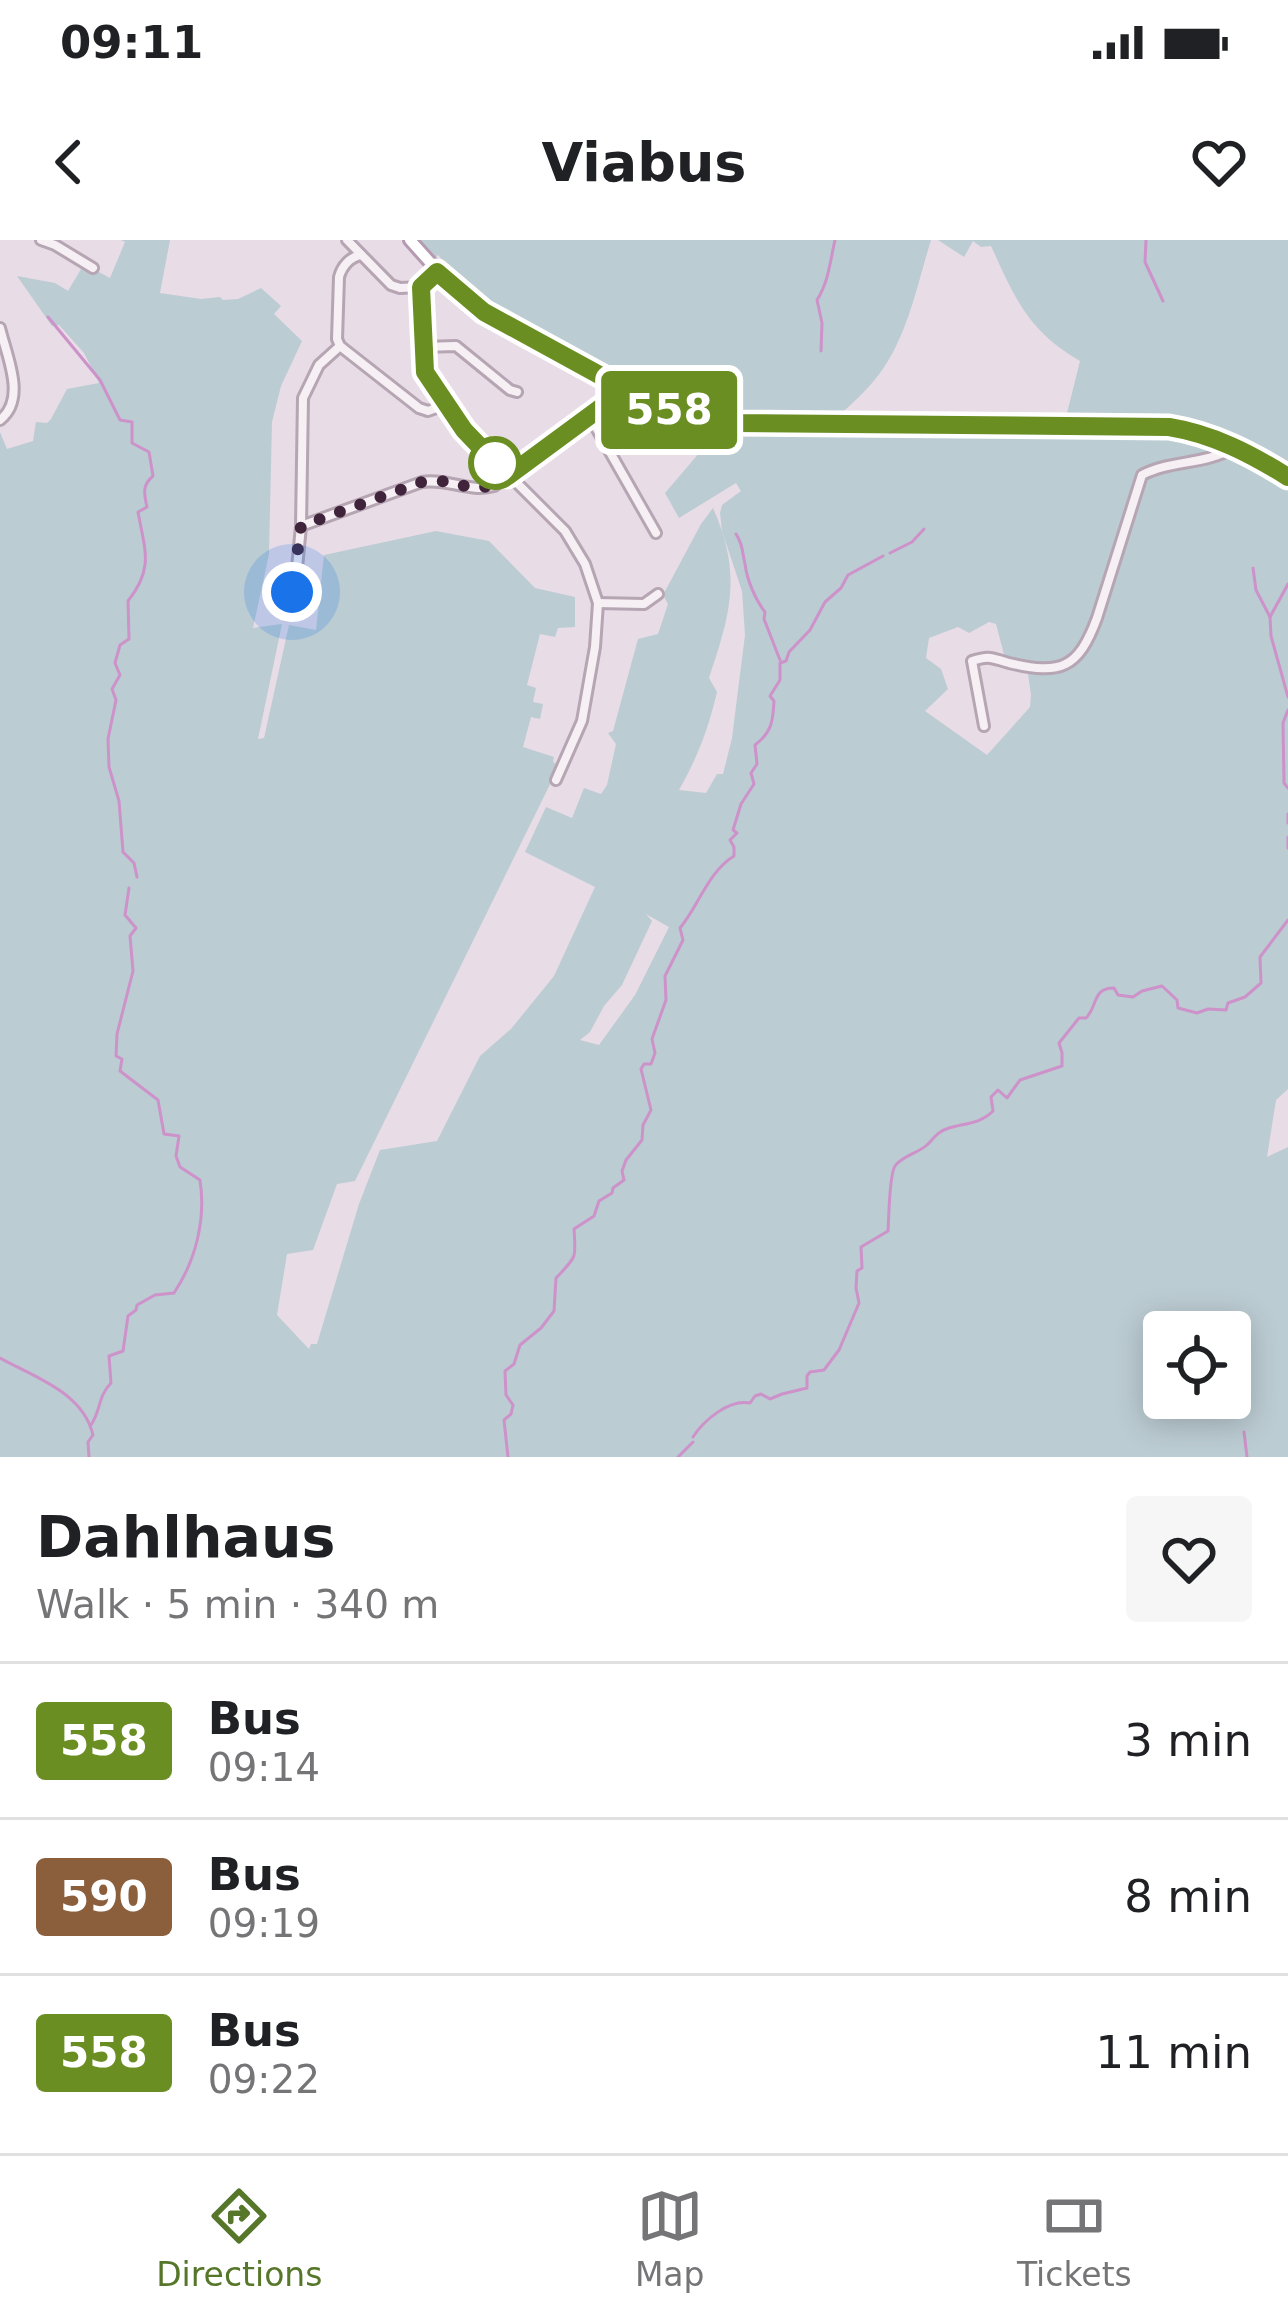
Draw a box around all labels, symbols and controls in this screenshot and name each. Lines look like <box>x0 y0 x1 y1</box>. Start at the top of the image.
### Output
text: 09:11 <box>60 16 203 69</box>
icon: back <box>36 129 102 195</box>
icon: heart <box>1186 129 1252 195</box>
text: Viabus <box>541 131 747 194</box>
line badge: 558 <box>600 371 738 449</box>
text: 558 <box>625 385 713 434</box>
unlabelled marker <box>470 438 520 488</box>
your location <box>262 562 322 622</box>
map controls <box>1143 1311 1251 1419</box>
button: locate <box>1143 1311 1251 1419</box>
button: heart <box>1126 1496 1252 1622</box>
text: Dahlhaus <box>36 1504 335 1570</box>
text: Walk · 5 min · 340 m <box>36 1582 439 1627</box>
text: Bus <box>208 1692 301 1745</box>
text: 3 min <box>1124 1714 1252 1767</box>
text: 558 <box>60 1716 148 1765</box>
text: 09:14 <box>208 1745 320 1790</box>
text: Bus <box>208 1848 301 1901</box>
text: 8 min <box>1124 1870 1252 1923</box>
text: 590 <box>60 1872 148 1921</box>
text: 09:19 <box>208 1901 320 1946</box>
text: Bus <box>208 2004 301 2057</box>
text: 11 min <box>1096 2026 1252 2079</box>
text: 558 <box>60 2028 148 2077</box>
text: 09:22 <box>208 2057 320 2102</box>
tab: Directions <box>156 2183 322 2294</box>
tab: Map <box>635 2183 705 2294</box>
tab: Tickets <box>1017 2183 1132 2294</box>

